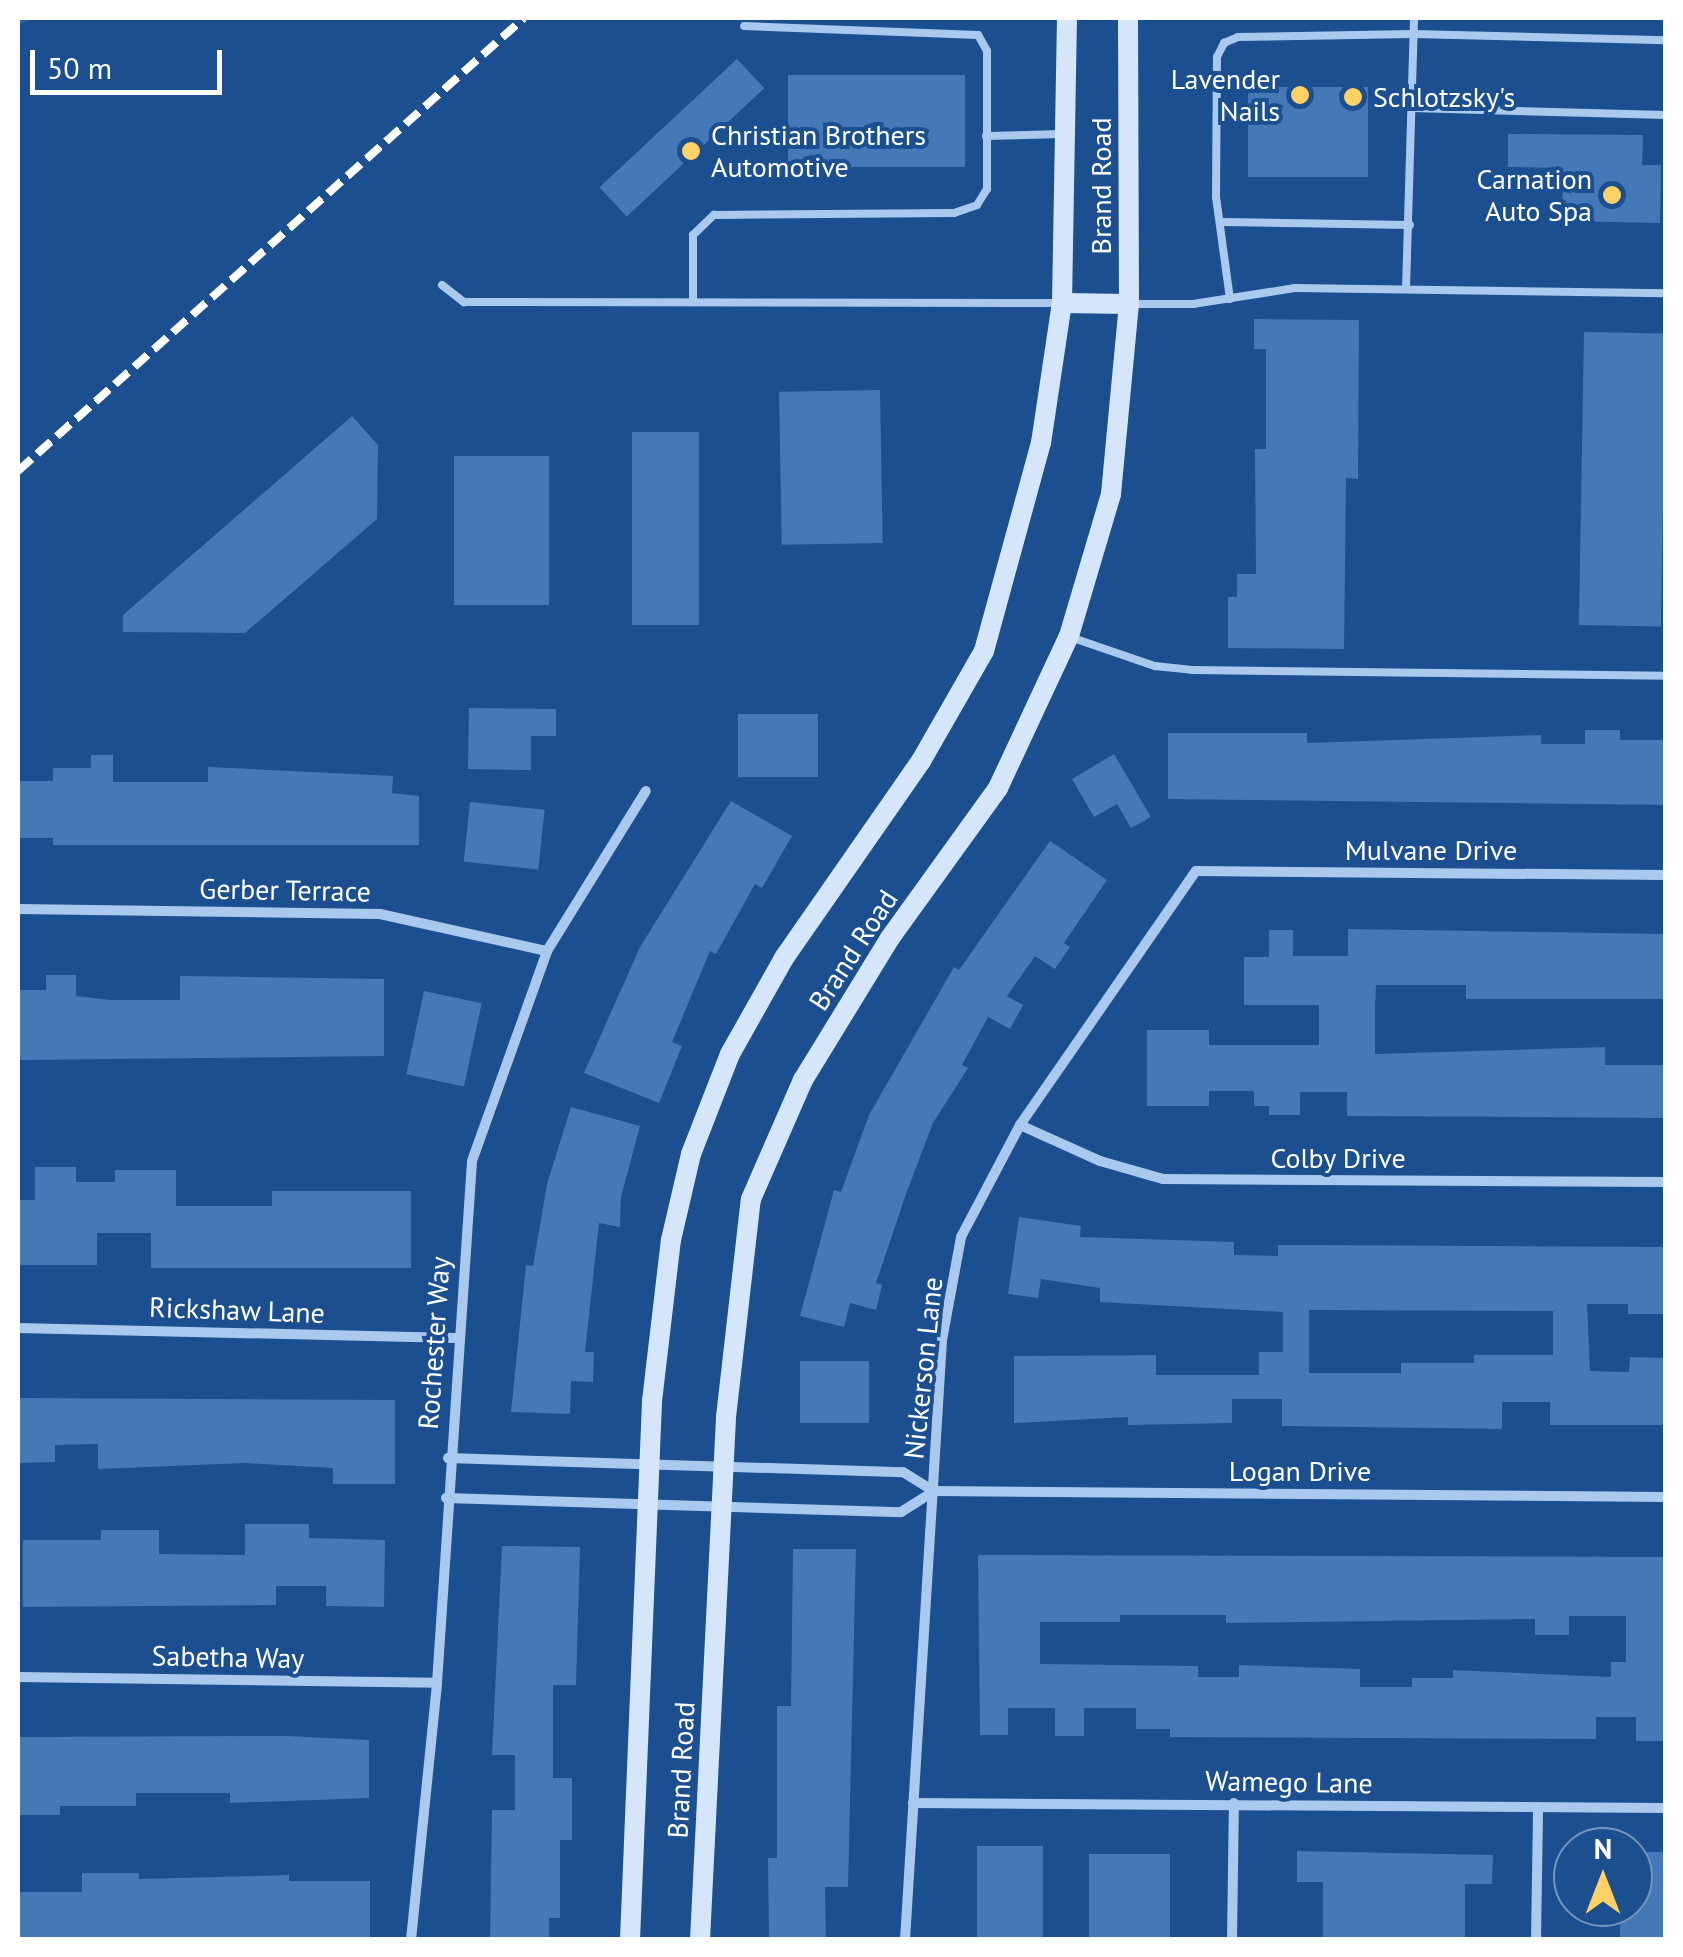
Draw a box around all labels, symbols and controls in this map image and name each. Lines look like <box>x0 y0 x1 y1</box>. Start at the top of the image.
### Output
scale bar <box>35 30 228 92</box>
text: 50 m <box>47 48 112 87</box>
place label: Lavender Nails <box>1171 62 1280 128</box>
place label: Schlotzsky's <box>1373 80 1515 114</box>
marker: Lavender Nails <box>1289 84 1311 106</box>
marker: Schlotzsky's <box>1342 86 1364 108</box>
place label: Christian Brothers Automotive <box>711 118 926 184</box>
street label: Brand Road <box>1084 118 1118 254</box>
marker: Christian Brothers Automotive <box>680 140 702 162</box>
place label: Carnation Auto Spa <box>1477 162 1592 228</box>
marker: Carnation Auto Spa <box>1601 184 1623 206</box>
street label: Mulvane Drive <box>1345 833 1517 867</box>
street label: Gerber Terrace <box>198 872 372 908</box>
street label: Brand Road <box>802 883 904 1017</box>
street label: Colby Drive <box>1270 1141 1406 1175</box>
street label: Rochester Way <box>411 1255 457 1431</box>
street label: Nickerson Lane <box>897 1275 949 1461</box>
street label: Rickshaw Lane <box>148 1290 326 1330</box>
street label: Logan Drive <box>1229 1454 1371 1488</box>
street label: Sabetha Way <box>151 1639 305 1675</box>
street label: Brand Road <box>661 1701 701 1839</box>
street label: Wamego Lane <box>1205 1764 1373 1800</box>
north arrow <box>1553 1827 1653 1927</box>
text: N <box>1594 1830 1612 1867</box>

